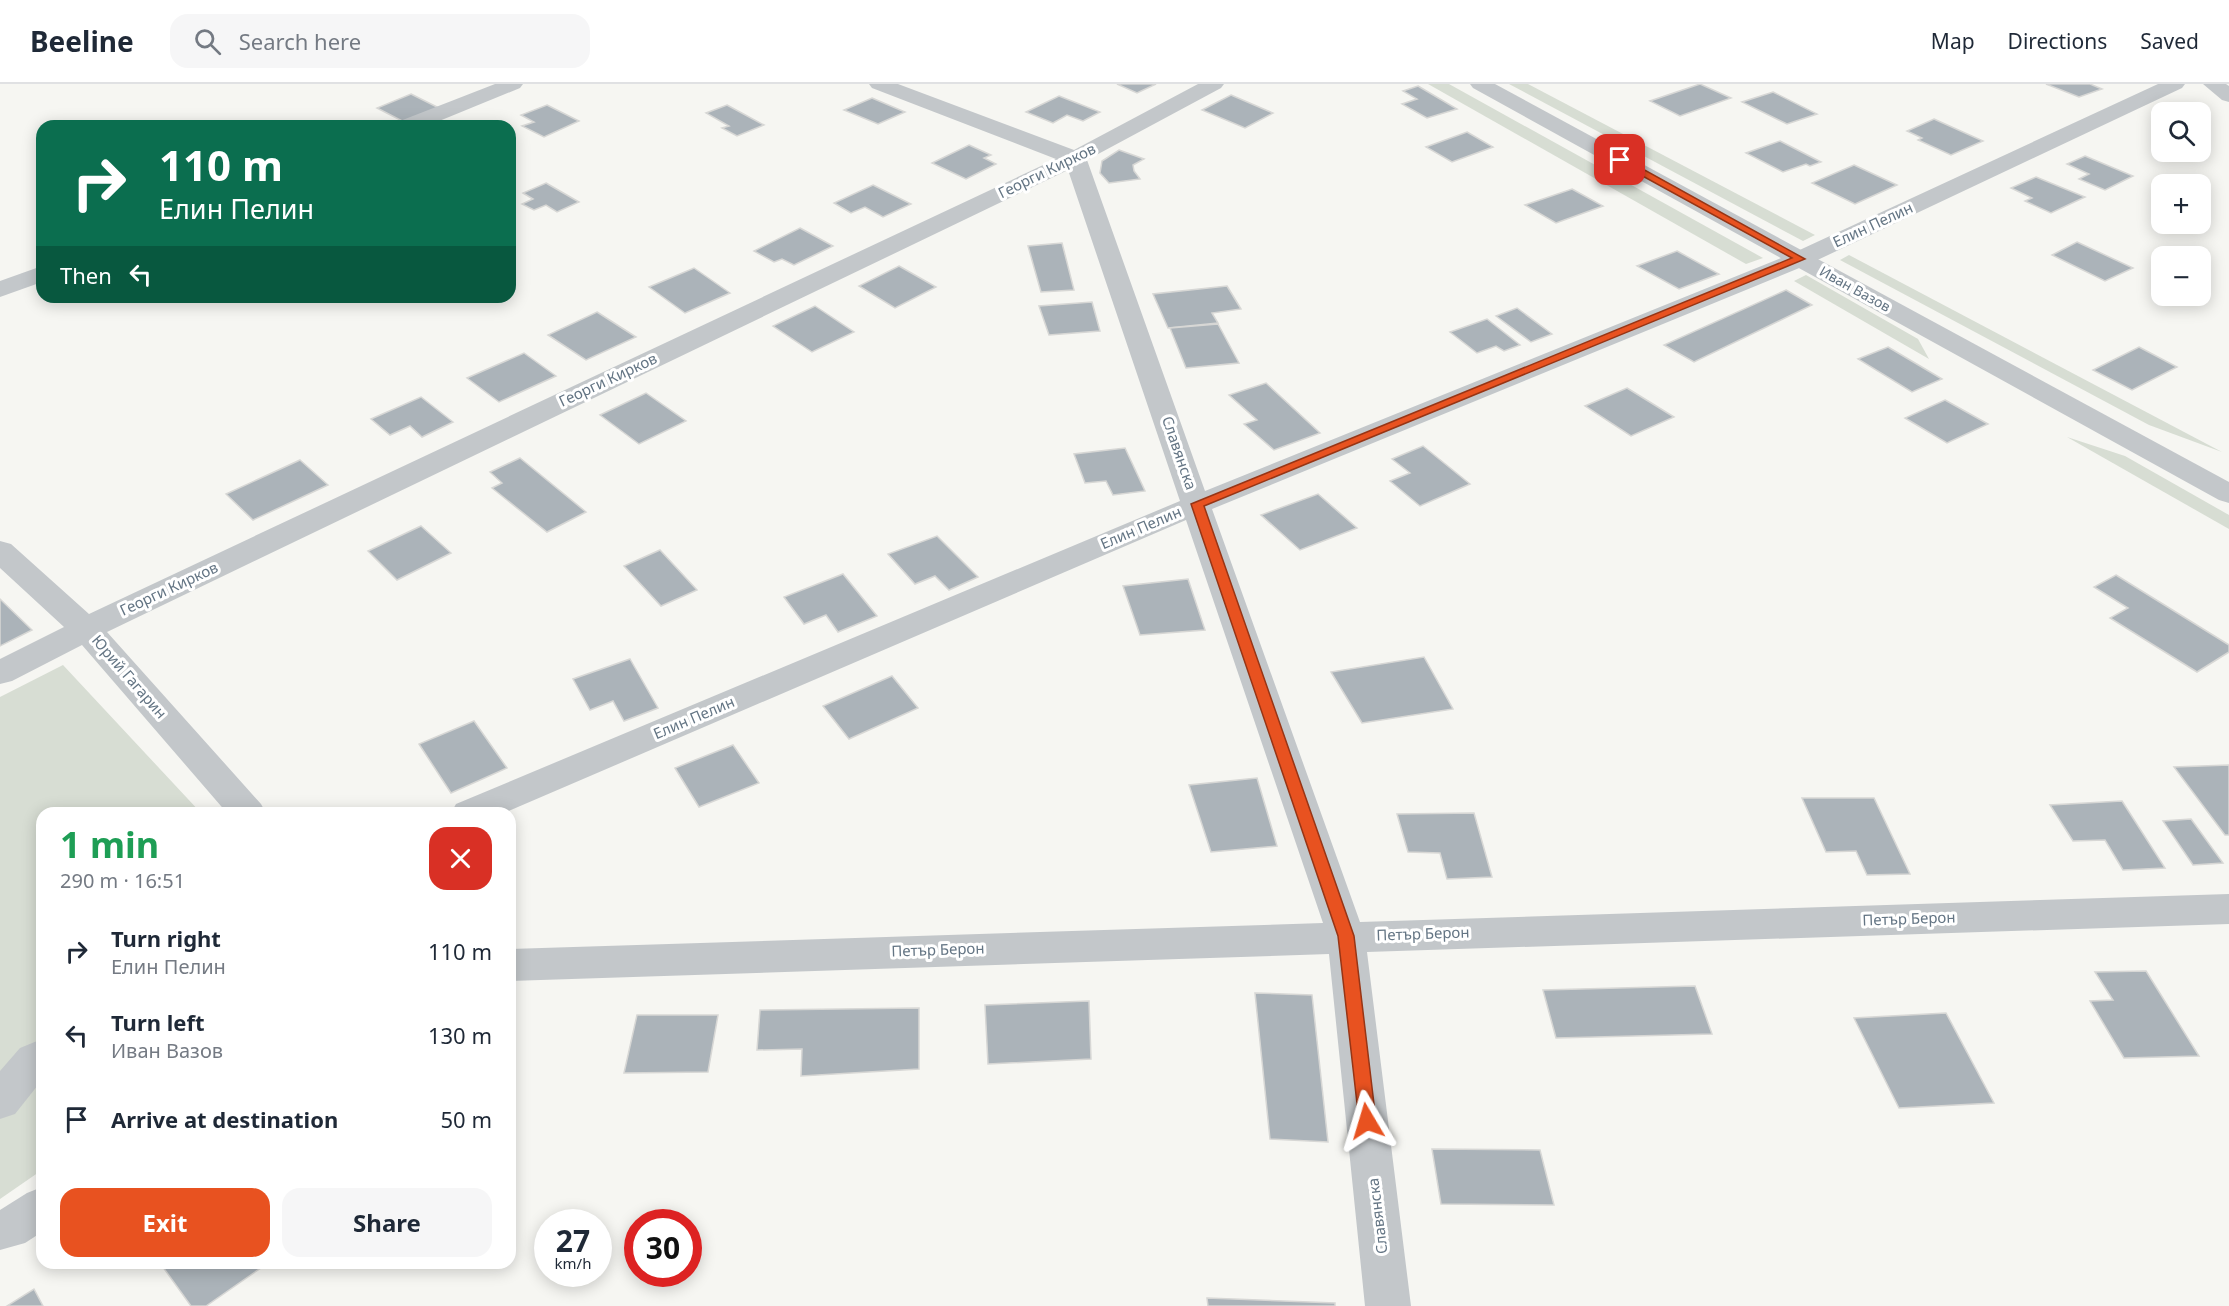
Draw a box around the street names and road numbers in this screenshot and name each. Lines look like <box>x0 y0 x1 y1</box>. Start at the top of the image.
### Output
street label: Георги Кирков <box>995 138 1099 202</box>
street label: Елин Пелин <box>1829 197 1916 251</box>
street label: Иван Вазов <box>1816 261 1894 316</box>
street label: Георги Кирков <box>555 348 660 411</box>
street label: Славянска <box>1158 413 1202 492</box>
street label: Елин Пелин <box>1097 501 1184 553</box>
street label: Георги Кирков <box>116 557 221 620</box>
street label: Юрий Гагарин <box>88 630 172 722</box>
street label: Елин Пелин <box>650 691 737 743</box>
street label: Петър Берон <box>1862 906 1956 930</box>
street label: Петър Берон <box>1376 921 1470 945</box>
street label: Петър Берон <box>891 937 985 961</box>
street label: Славянска <box>1362 1177 1392 1255</box>

